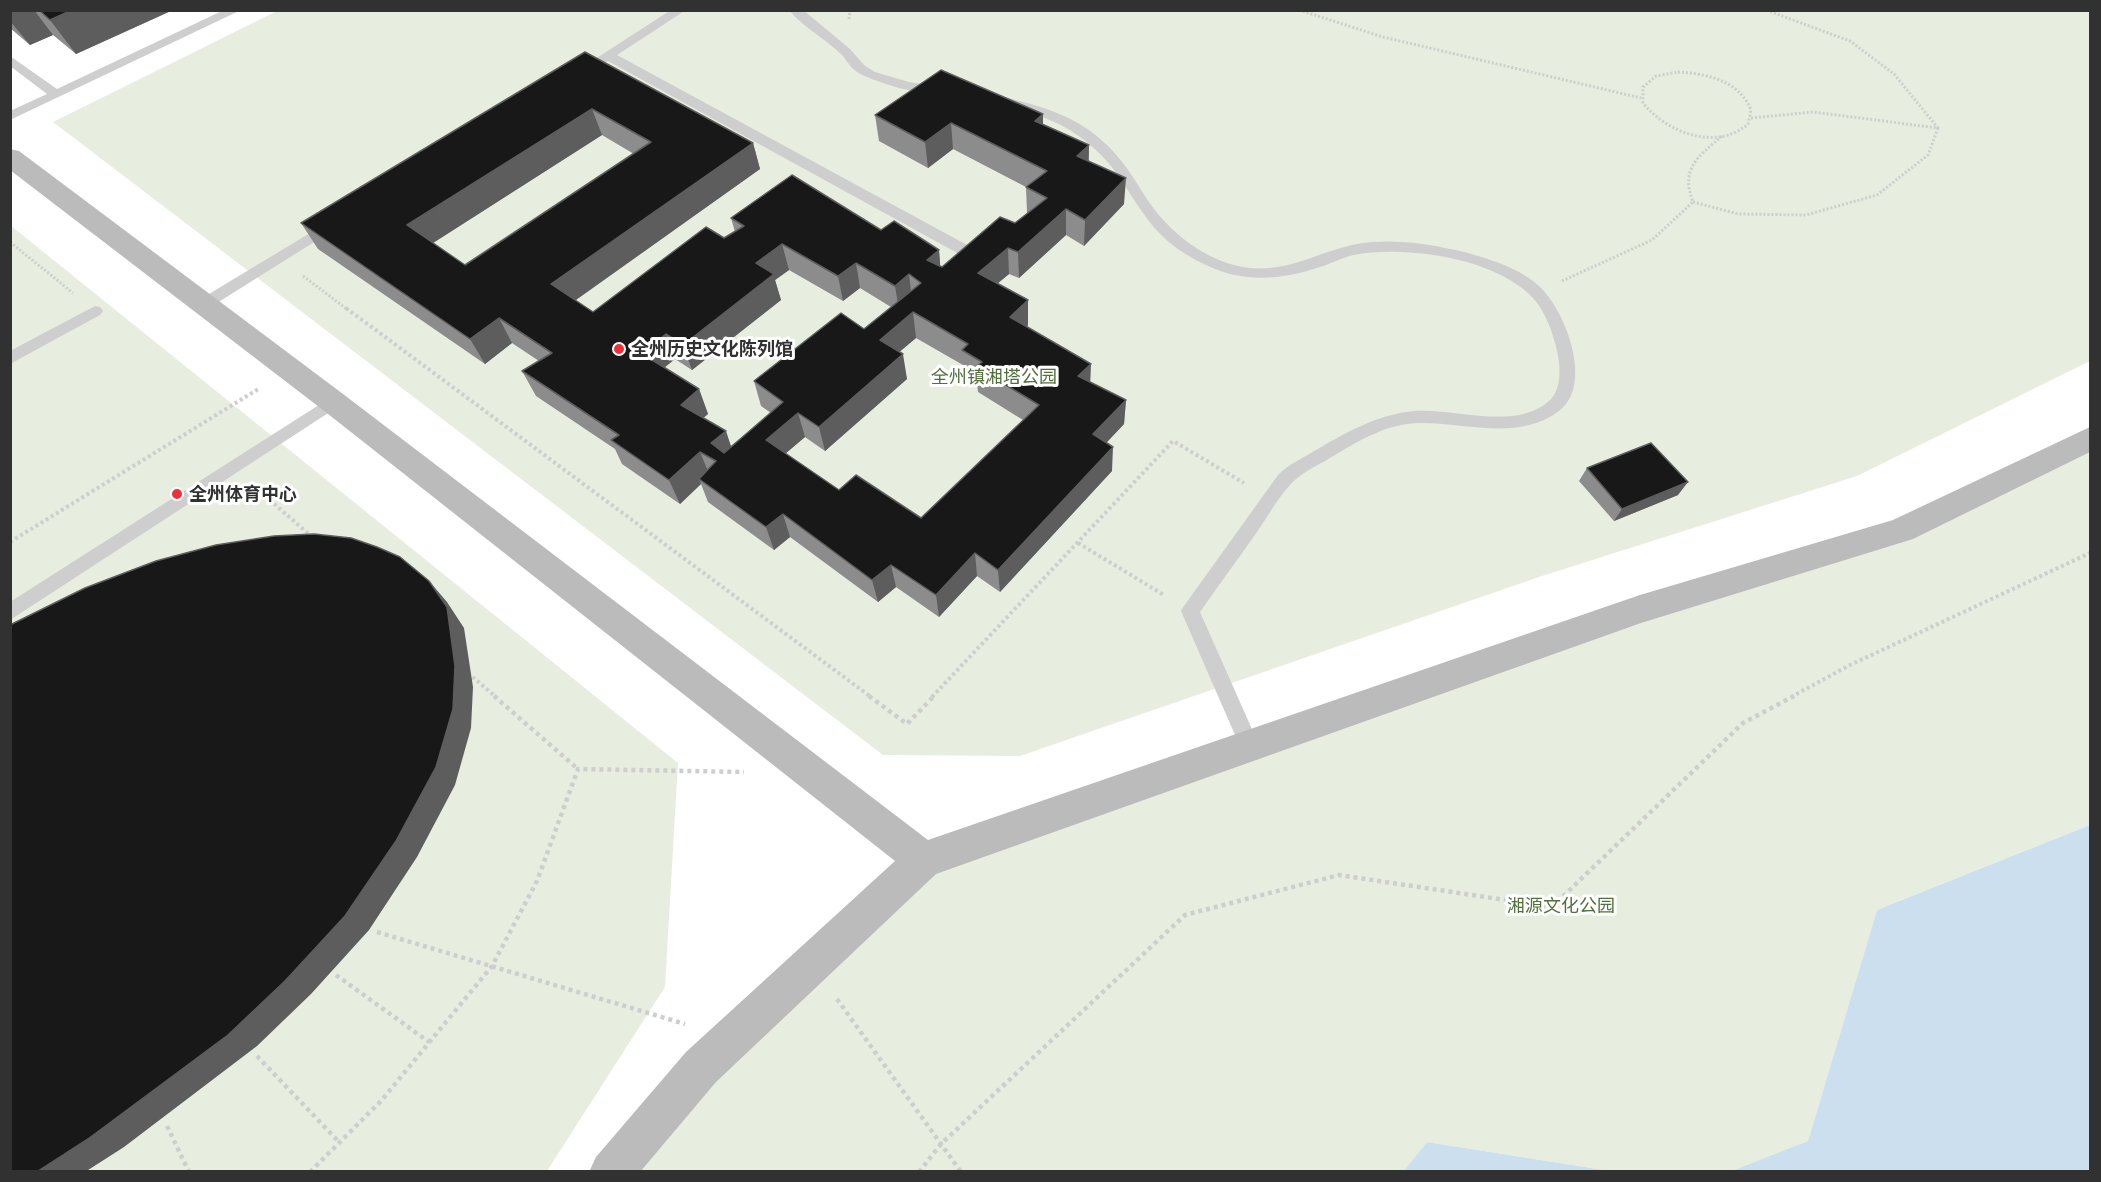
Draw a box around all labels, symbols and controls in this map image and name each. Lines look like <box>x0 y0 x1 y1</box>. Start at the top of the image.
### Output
place label: 全州历史文化陈列馆 <box>631 338 793 360</box>
marker: 全州历史文化陈列馆 <box>612 342 626 356</box>
park label: 全州镇湘塔公园 <box>931 366 1057 388</box>
place label: 全州体育中心 <box>189 483 297 505</box>
marker: 全州体育中心 <box>170 487 184 501</box>
park label: 湘源文化公园 <box>1507 895 1615 917</box>

